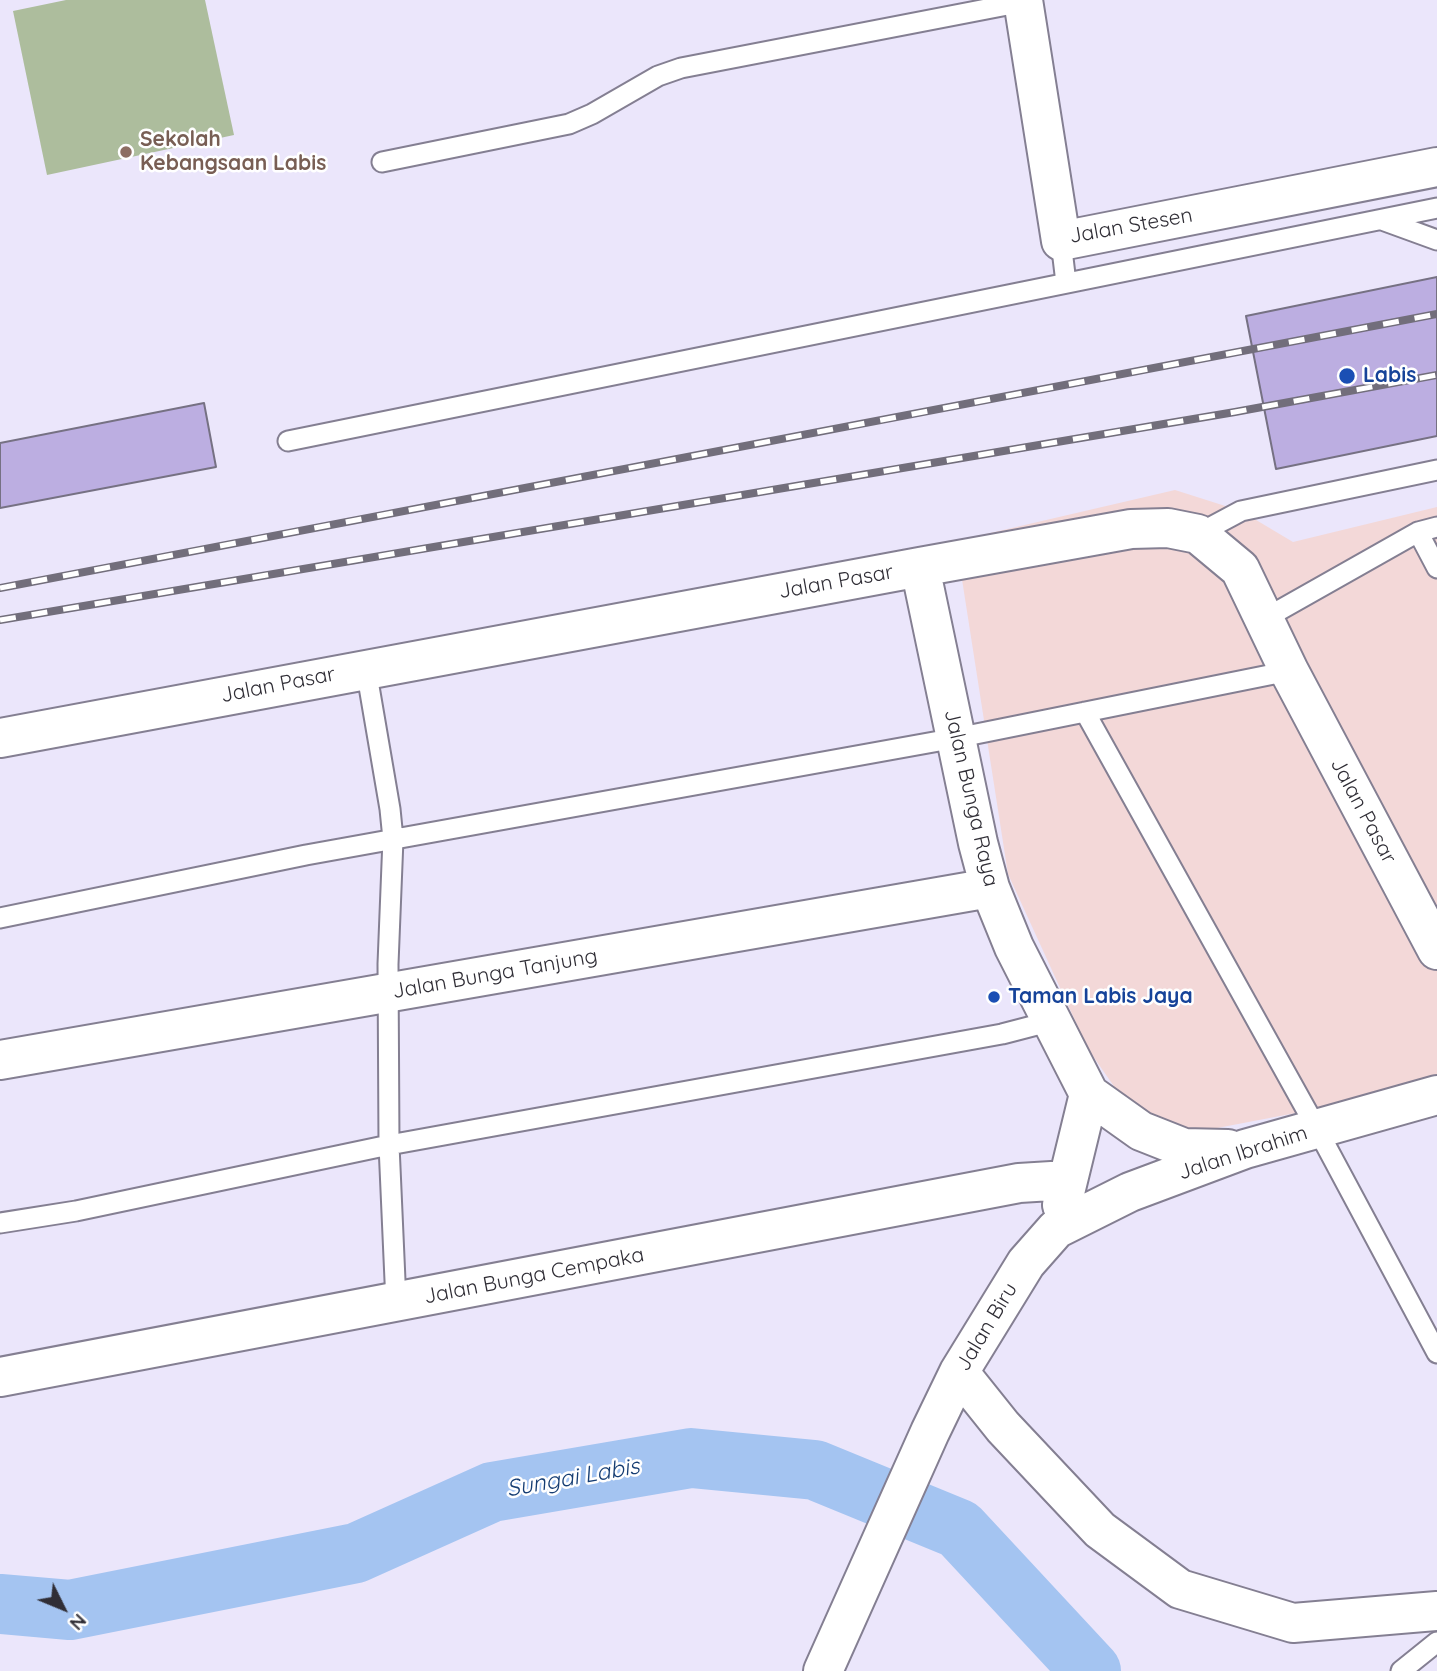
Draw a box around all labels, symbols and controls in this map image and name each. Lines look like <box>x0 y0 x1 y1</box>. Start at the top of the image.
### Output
place label: Sekolah Kebangsaan Labis <box>140 127 326 177</box>
marker: Sekolah Kebangsaan Labis <box>118 144 134 160</box>
street label: Jalan Stesen <box>1067 203 1195 249</box>
place label: Labis <box>1363 363 1416 389</box>
marker: Labis <box>1337 366 1357 386</box>
street label: Jalan Pasar <box>777 560 895 604</box>
street label: Jalan Pasar <box>219 662 337 708</box>
street label: Jalan Bunga Raya <box>938 707 1004 889</box>
street label: Jalan Pasar <box>1325 754 1401 868</box>
street label: Jalan Bunga Tanjung <box>391 944 599 1004</box>
place label: Taman Labis Jaya <box>1008 984 1193 1010</box>
marker: Taman Labis Jaya <box>986 989 1002 1005</box>
street label: Jalan Ibrahim <box>1175 1120 1311 1186</box>
street label: Jalan Bunga Cempaka <box>422 1242 646 1310</box>
street label: Jalan Biru <box>951 1278 1023 1376</box>
water label: Sungai Labis <box>504 1453 642 1503</box>
north arrow <box>28 1573 98 1643</box>
text: N <box>65 1609 92 1636</box>

